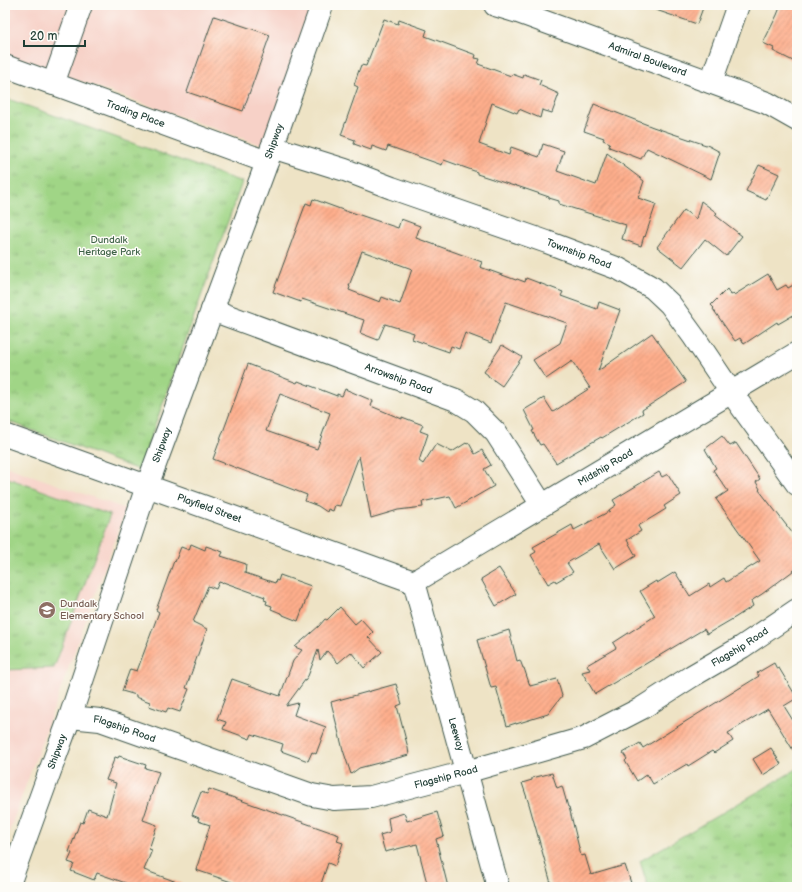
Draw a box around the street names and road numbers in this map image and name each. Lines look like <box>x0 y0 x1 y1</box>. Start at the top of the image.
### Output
street label: Admiral Boulevard <box>607 40 688 79</box>
street label: Trading Place <box>104 97 167 130</box>
street label: Shipway <box>263 122 286 160</box>
street label: Township Road <box>545 236 613 272</box>
street label: Arrowship Road <box>363 361 434 397</box>
street label: Shipway <box>150 426 174 464</box>
street label: Midship Road <box>576 446 635 489</box>
street label: Playfield Street <box>175 491 243 525</box>
street label: Flagship Road <box>709 625 771 670</box>
street label: Flagship Road <box>93 713 157 745</box>
street label: Leeway <box>446 716 466 753</box>
street label: Shipway <box>45 732 69 771</box>
street label: Flagship Road <box>413 763 479 791</box>

